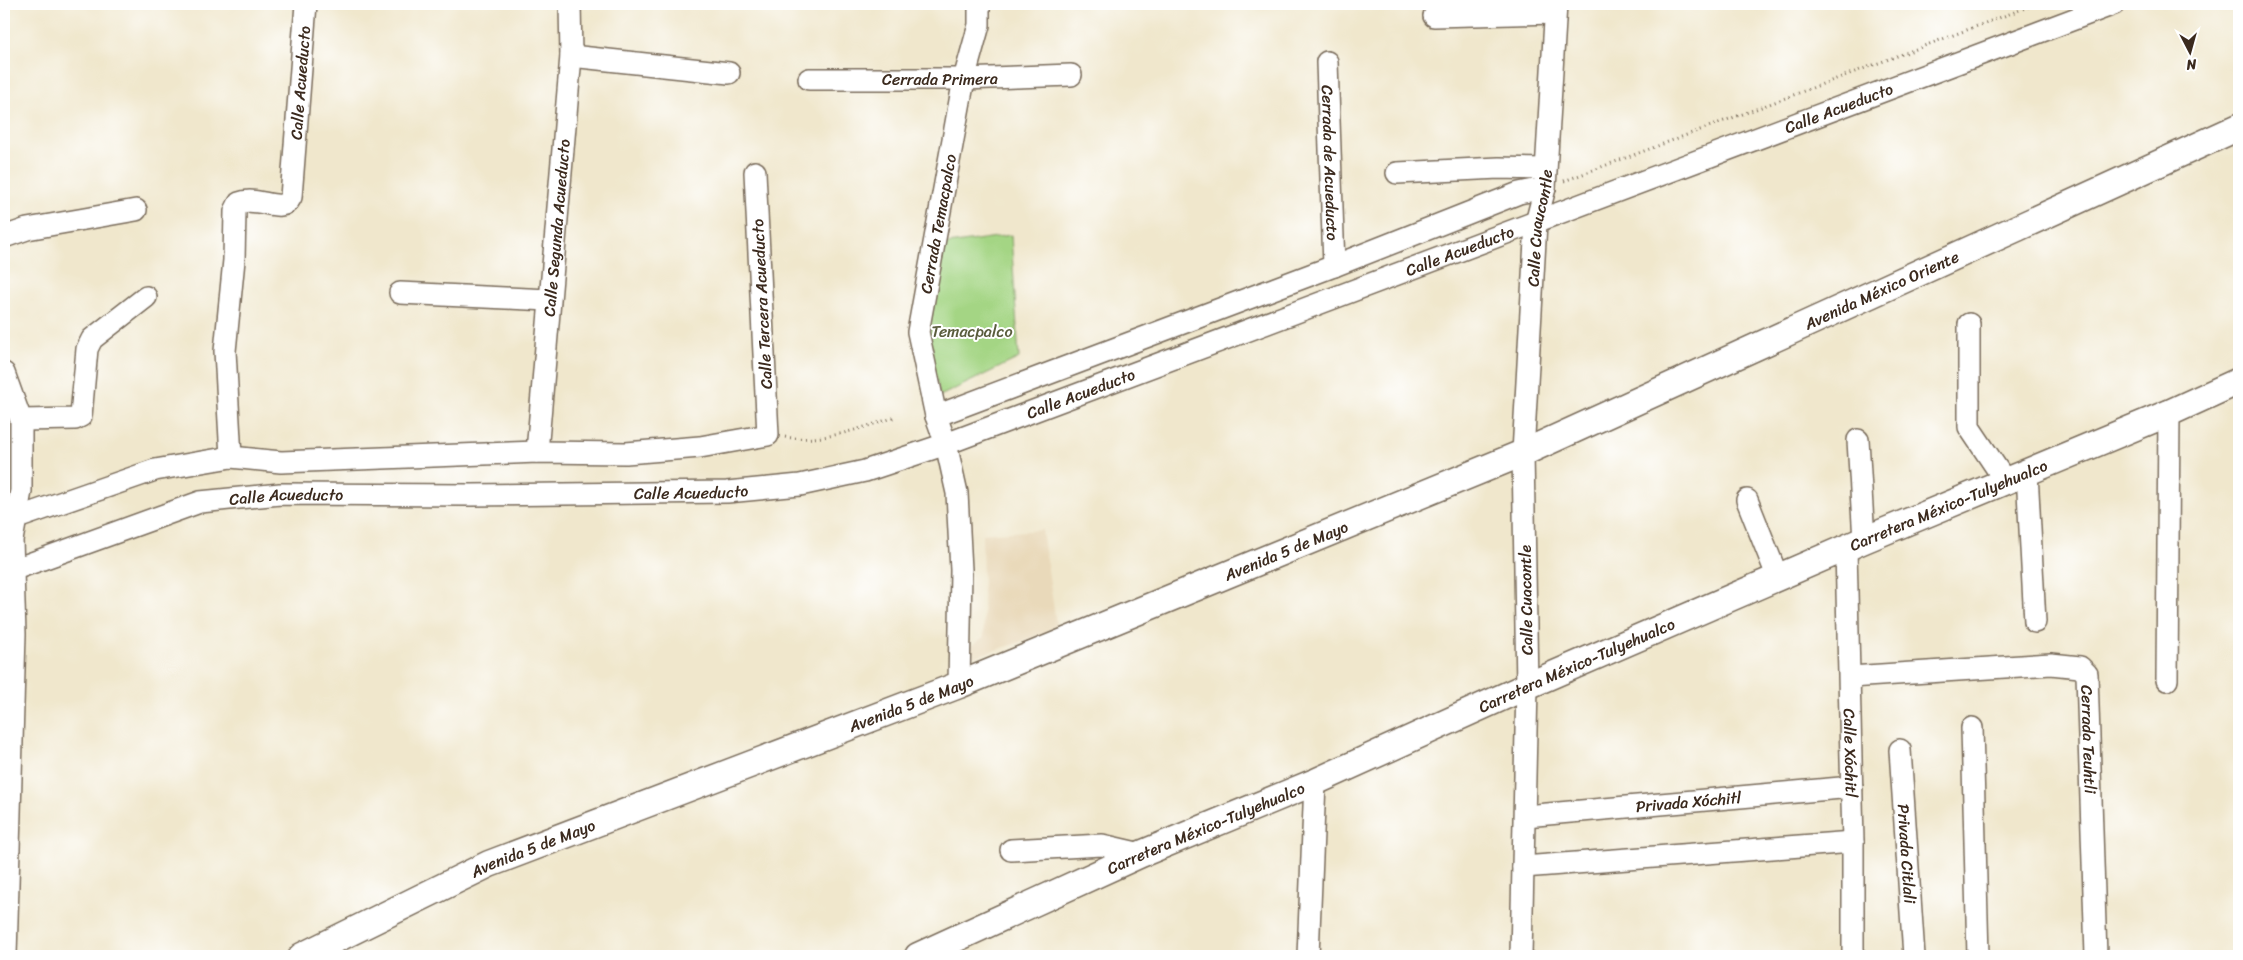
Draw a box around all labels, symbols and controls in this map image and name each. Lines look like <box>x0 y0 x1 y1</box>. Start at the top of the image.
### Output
street label: Calle Acueducto <box>281 25 319 141</box>
north arrow <box>2166 28 2216 78</box>
text: N <box>2185 51 2198 77</box>
street label: Cerrada Primera <box>882 63 998 94</box>
street label: Calle Acueducto <box>1780 74 1897 141</box>
street label: Cerrada de Acueducto <box>1313 85 1348 241</box>
street label: Calle Segunda Acueducto <box>534 138 578 318</box>
street label: Cerrada Temacpalco <box>911 152 965 296</box>
street label: Calle Cuaucontle <box>1518 169 1561 287</box>
street label: Calle Acueducto <box>1401 217 1518 284</box>
street label: Calle Tercera Acueducto <box>743 218 781 390</box>
street label: Avenida México Oriente <box>1798 242 1964 338</box>
park label: Temacpalco <box>931 317 1013 346</box>
street label: Calle Acueducto <box>1022 360 1139 427</box>
street label: Carretera México-Tulyehualco <box>1845 451 2052 559</box>
street label: Calle Acueducto <box>634 476 750 508</box>
street label: Calle Acueducto <box>228 479 343 514</box>
street label: Avenida 5 de Mayo <box>1219 512 1353 589</box>
street label: Calle Cuacontle <box>1511 544 1541 655</box>
street label: Carretera México-Tulyehualco <box>1473 609 1680 721</box>
street label: Avenida 5 de Mayo <box>843 666 978 741</box>
street label: Cerrada Teuhtli <box>2073 685 2105 795</box>
street label: Calle Xóchitl <box>1835 708 1866 798</box>
street label: Carretera México-Tulyehualco <box>1102 773 1309 882</box>
street label: Privada Xóchitl <box>1634 782 1743 821</box>
street label: Privada Citlali <box>1889 803 1925 905</box>
street label: Avenida 5 de Mayo <box>464 810 599 886</box>

